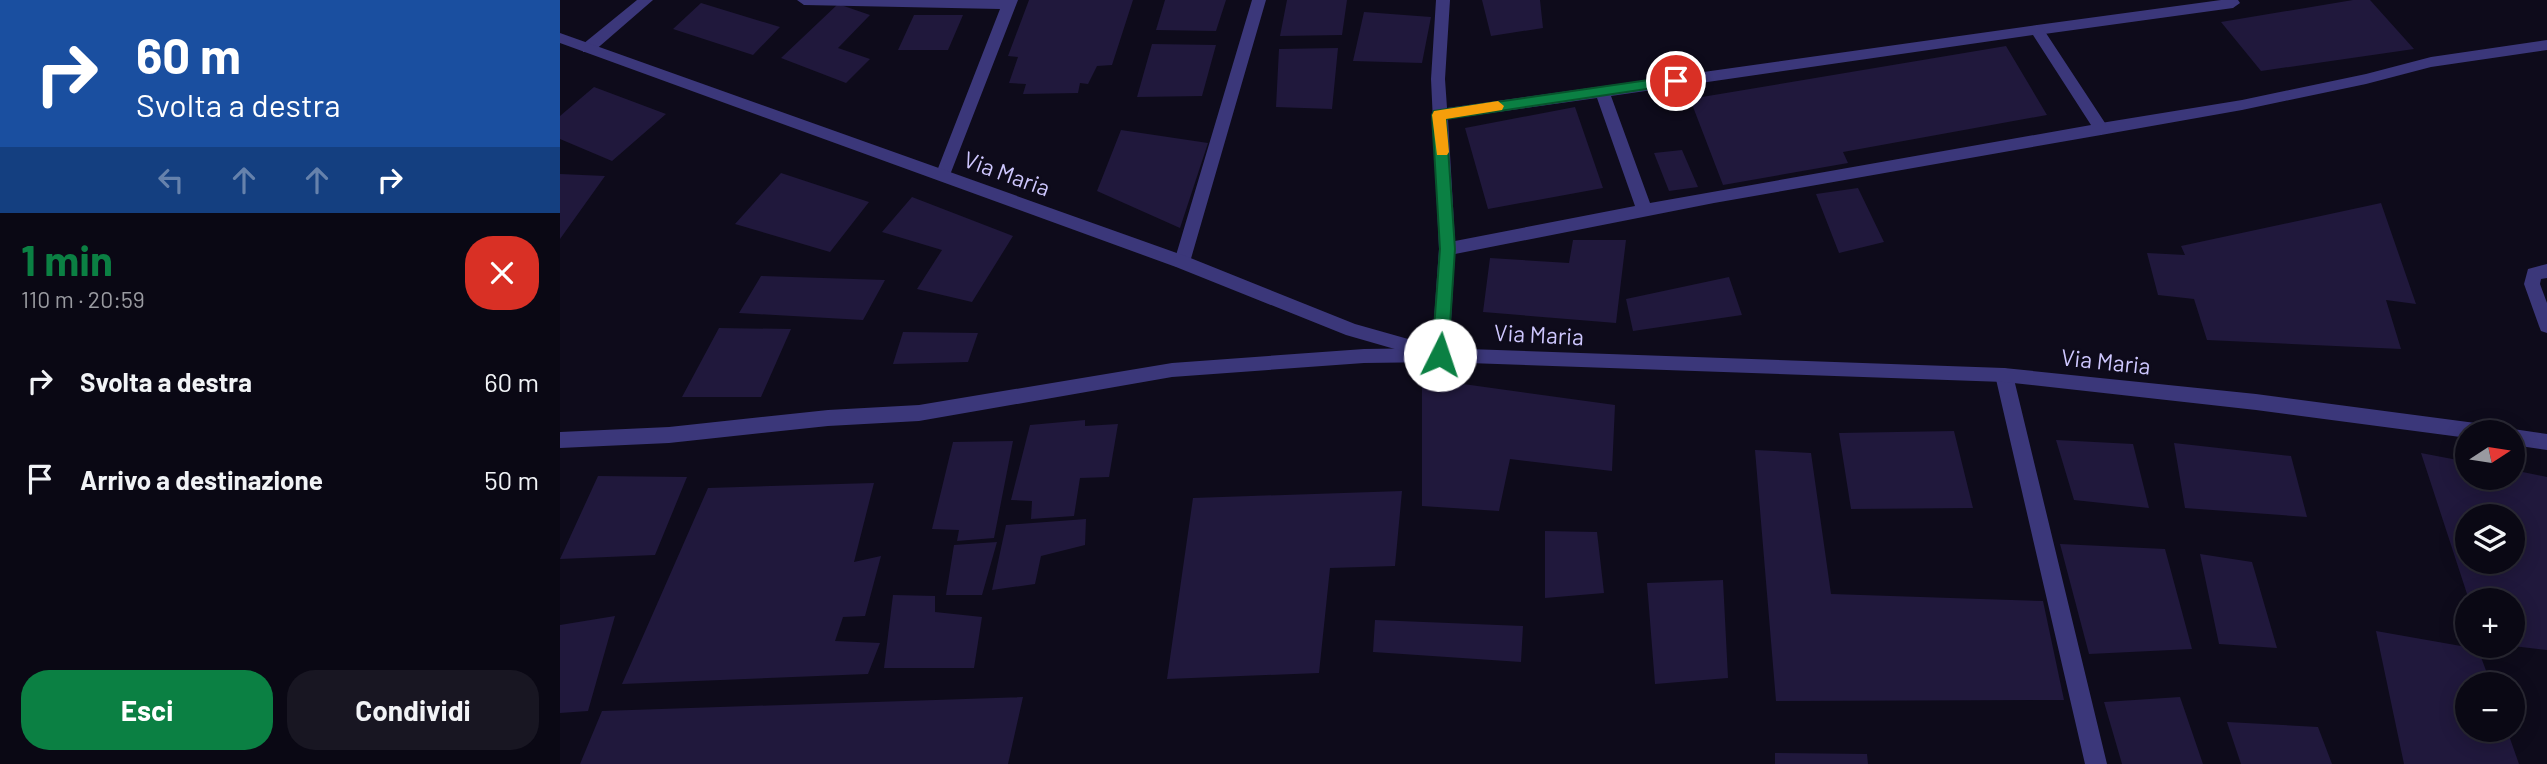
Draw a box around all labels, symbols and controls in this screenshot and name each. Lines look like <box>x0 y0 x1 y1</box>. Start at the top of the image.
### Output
text: 60 m <box>136 25 241 84</box>
icon: right <box>21 28 112 119</box>
pin <box>1646 51 1706 111</box>
icon: arrive <box>1657 62 1695 100</box>
text: Svolta a destra <box>136 85 340 123</box>
street label: Via Maria <box>960 144 1054 202</box>
icon: left <box>152 161 190 199</box>
icon: ahead <box>225 161 263 199</box>
icon: ahead <box>298 161 336 199</box>
icon: right <box>371 161 409 199</box>
text: 1 min <box>21 234 113 284</box>
button: close <box>465 236 539 310</box>
text: 110 m · 20:59 <box>21 285 145 313</box>
position arrow <box>1403 318 1477 392</box>
street label: Via Maria <box>1493 318 1585 350</box>
street label: Via Maria <box>2060 342 2152 380</box>
icon: right <box>21 362 59 400</box>
text: Svolta a destra <box>80 366 252 397</box>
text: 60 m <box>484 366 539 397</box>
north arrow <box>2455 420 2525 490</box>
map controls <box>2455 420 2525 742</box>
icon: arrive <box>21 460 59 498</box>
text: Arrivo a destinazione <box>80 464 323 495</box>
text: 50 m <box>484 464 539 495</box>
button: layers <box>2455 504 2525 574</box>
button: + <box>2455 588 2525 658</box>
button: Esci <box>21 670 273 750</box>
button: Condividi <box>287 670 539 750</box>
button: − <box>2455 672 2525 742</box>

